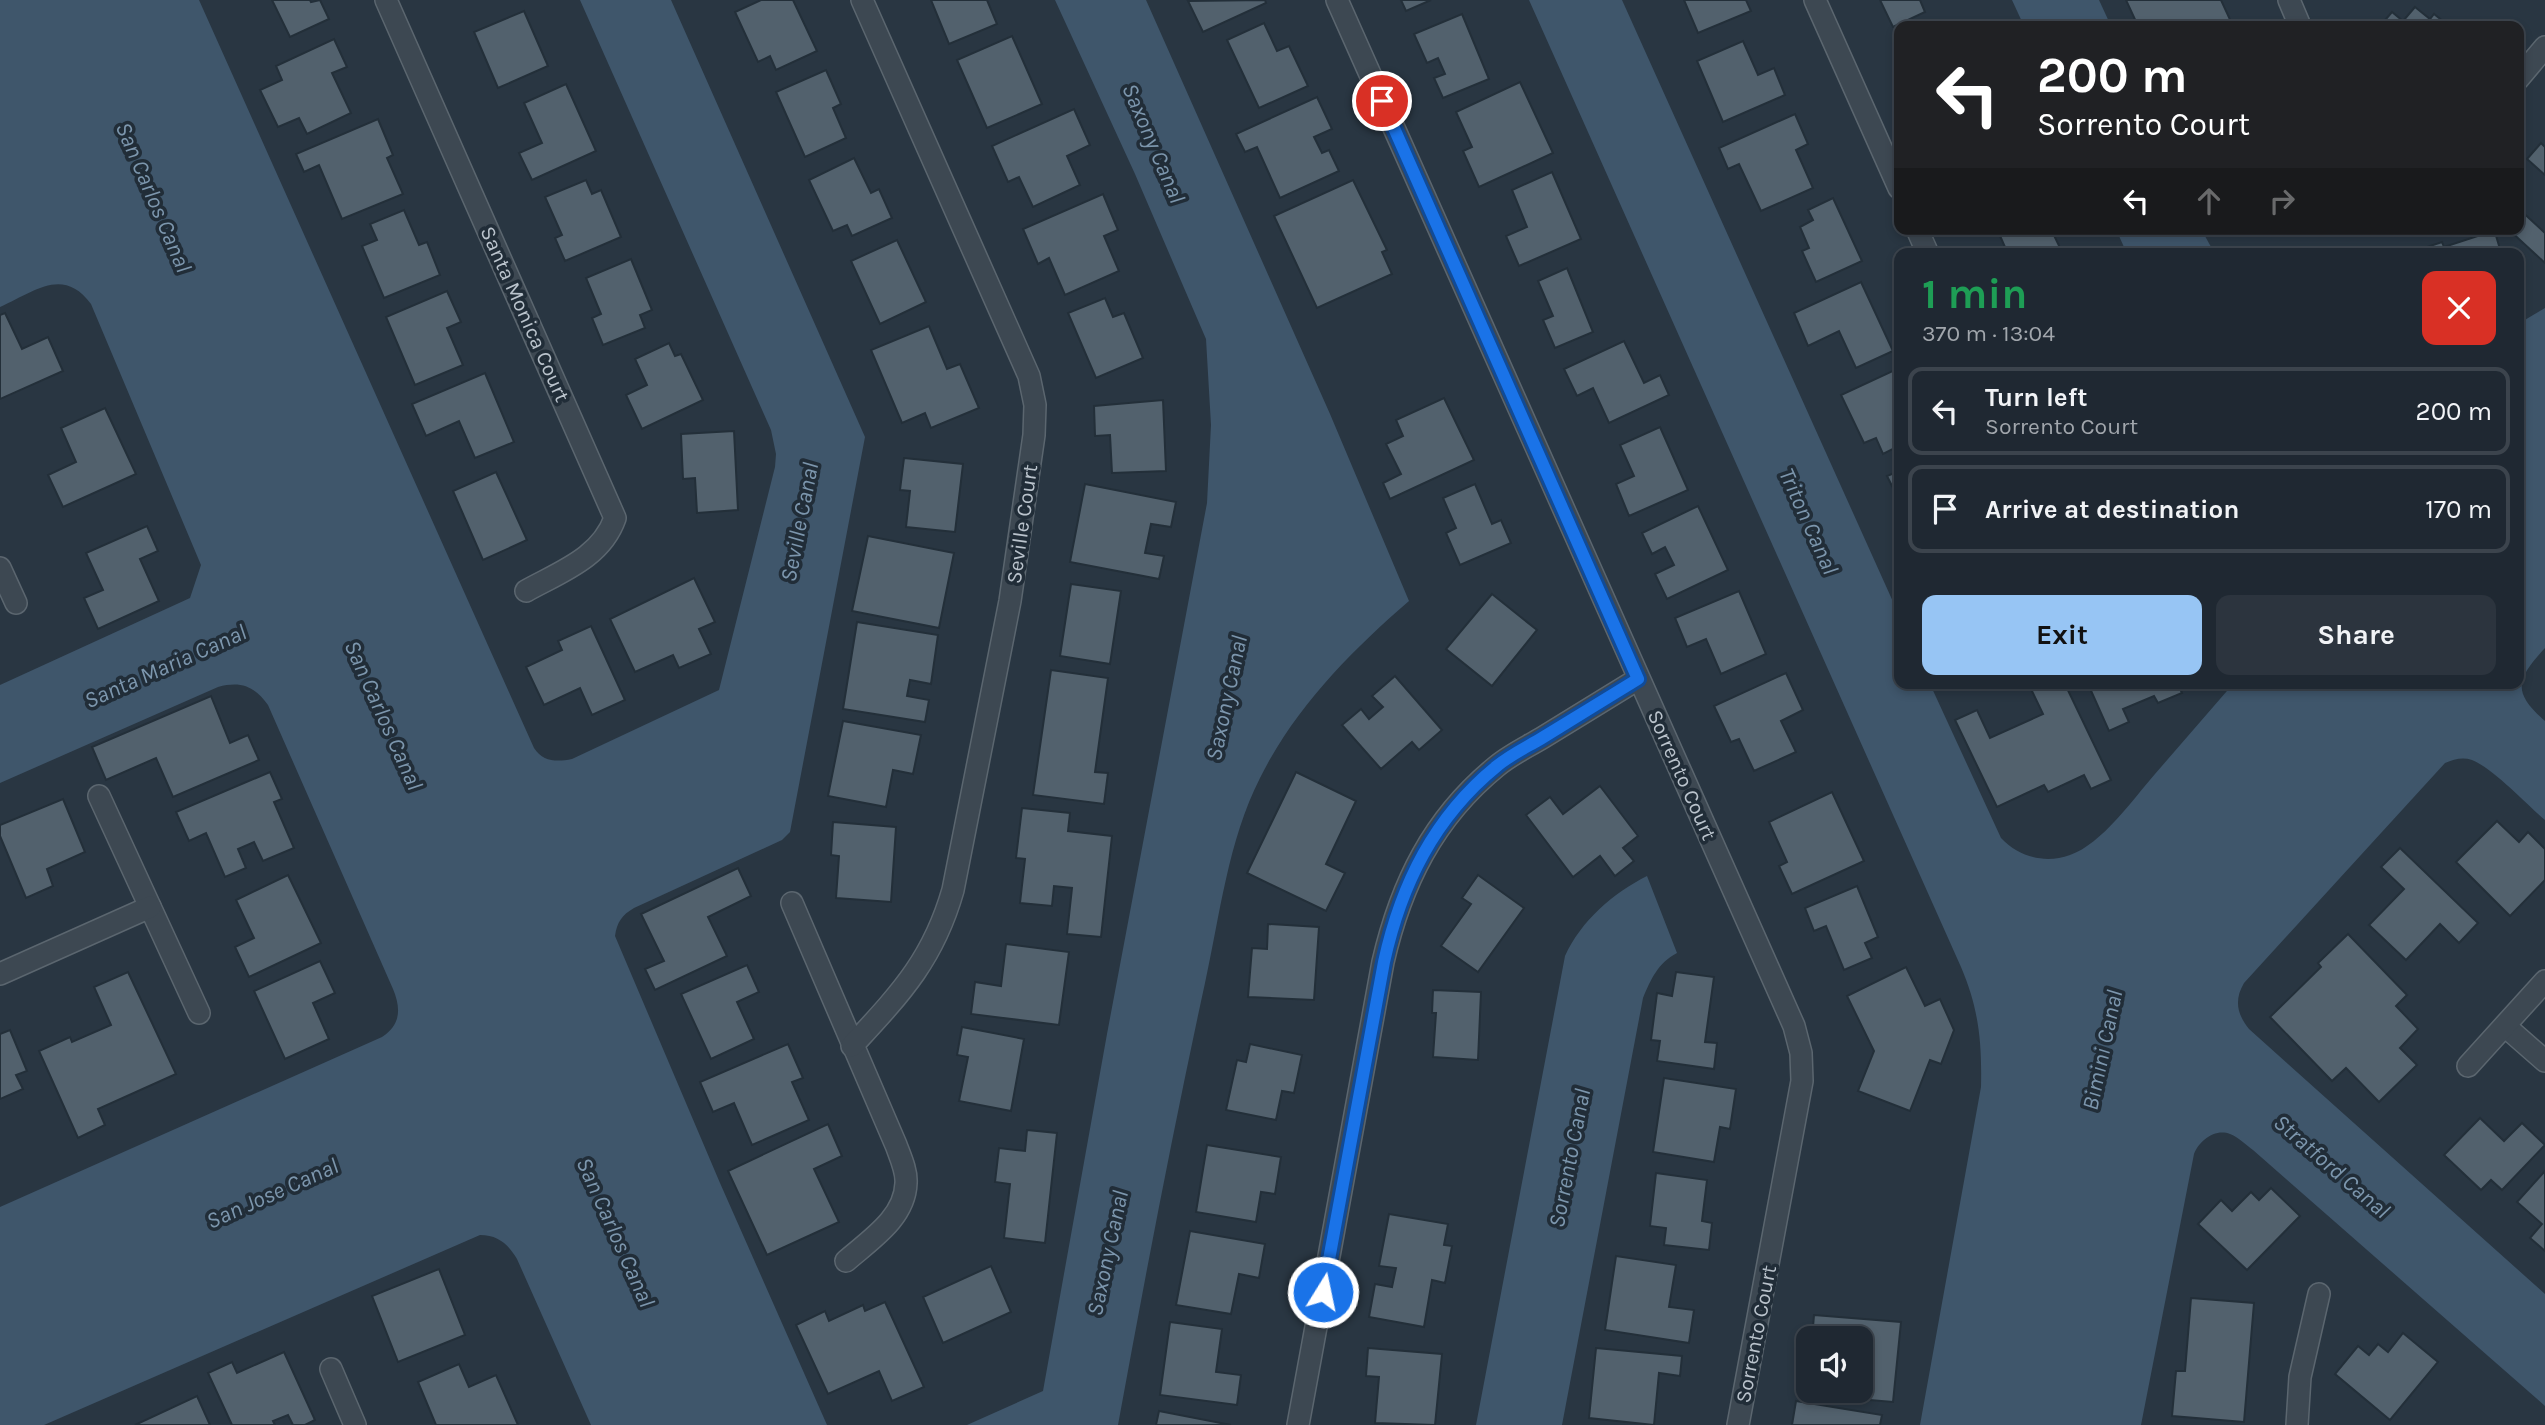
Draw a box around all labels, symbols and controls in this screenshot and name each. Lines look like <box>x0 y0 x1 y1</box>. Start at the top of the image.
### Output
text: 200 m <box>2037 47 2188 104</box>
icon: left <box>1922 49 2013 140</box>
pin <box>1352 71 1412 131</box>
water label: Saxony Canal <box>1116 79 1191 207</box>
icon: arrive <box>1363 82 1401 120</box>
text: Sorrento Court <box>2037 106 2250 143</box>
water label: San Carlos Canal <box>110 118 197 277</box>
icon: left <box>2117 182 2155 220</box>
icon: ahead <box>2190 182 2228 220</box>
icon: right <box>2263 182 2301 220</box>
street label: Santa Monica Court <box>475 223 575 406</box>
text: 1 min <box>1922 269 2027 319</box>
button: close <box>2422 271 2496 345</box>
text: 370 m · 13:04 <box>1922 320 2055 347</box>
text: Turn left <box>1985 382 2087 413</box>
icon: left <box>1926 392 1964 430</box>
text: 200 m <box>2416 396 2492 427</box>
text: Sorrento Court <box>1985 413 2138 440</box>
water label: Seville Canal <box>775 460 824 584</box>
street label: Seville Court <box>1002 463 1042 585</box>
water label: Triton Canal <box>1773 464 1844 579</box>
icon: arrive <box>1926 490 1964 528</box>
text: Arrive at destination <box>1985 494 2239 525</box>
text: 170 m <box>2425 494 2492 525</box>
button: Exit <box>1922 595 2202 675</box>
button: Share <box>2216 595 2496 675</box>
water label: Santa Maria Canal <box>80 618 251 714</box>
water label: Saxony Canal <box>1200 633 1253 763</box>
water label: San Carlos Canal <box>339 636 429 794</box>
street label: Sorrento Court <box>1643 706 1721 844</box>
water label: Bimini Canal <box>2077 987 2128 1113</box>
water label: Sorrento Canal <box>1543 1086 1596 1230</box>
water label: Stratford Canal <box>2268 1109 2395 1224</box>
water label: San Jose Canal <box>202 1152 343 1235</box>
water label: San Carlos Canal <box>571 1153 661 1311</box>
water label: Saxony Canal <box>1081 1188 1134 1318</box>
position arrow <box>1286 1255 1360 1329</box>
street label: Sorrento Court <box>1731 1263 1781 1405</box>
map controls <box>1796 1326 1873 1403</box>
button: sound <box>1796 1326 1873 1403</box>

